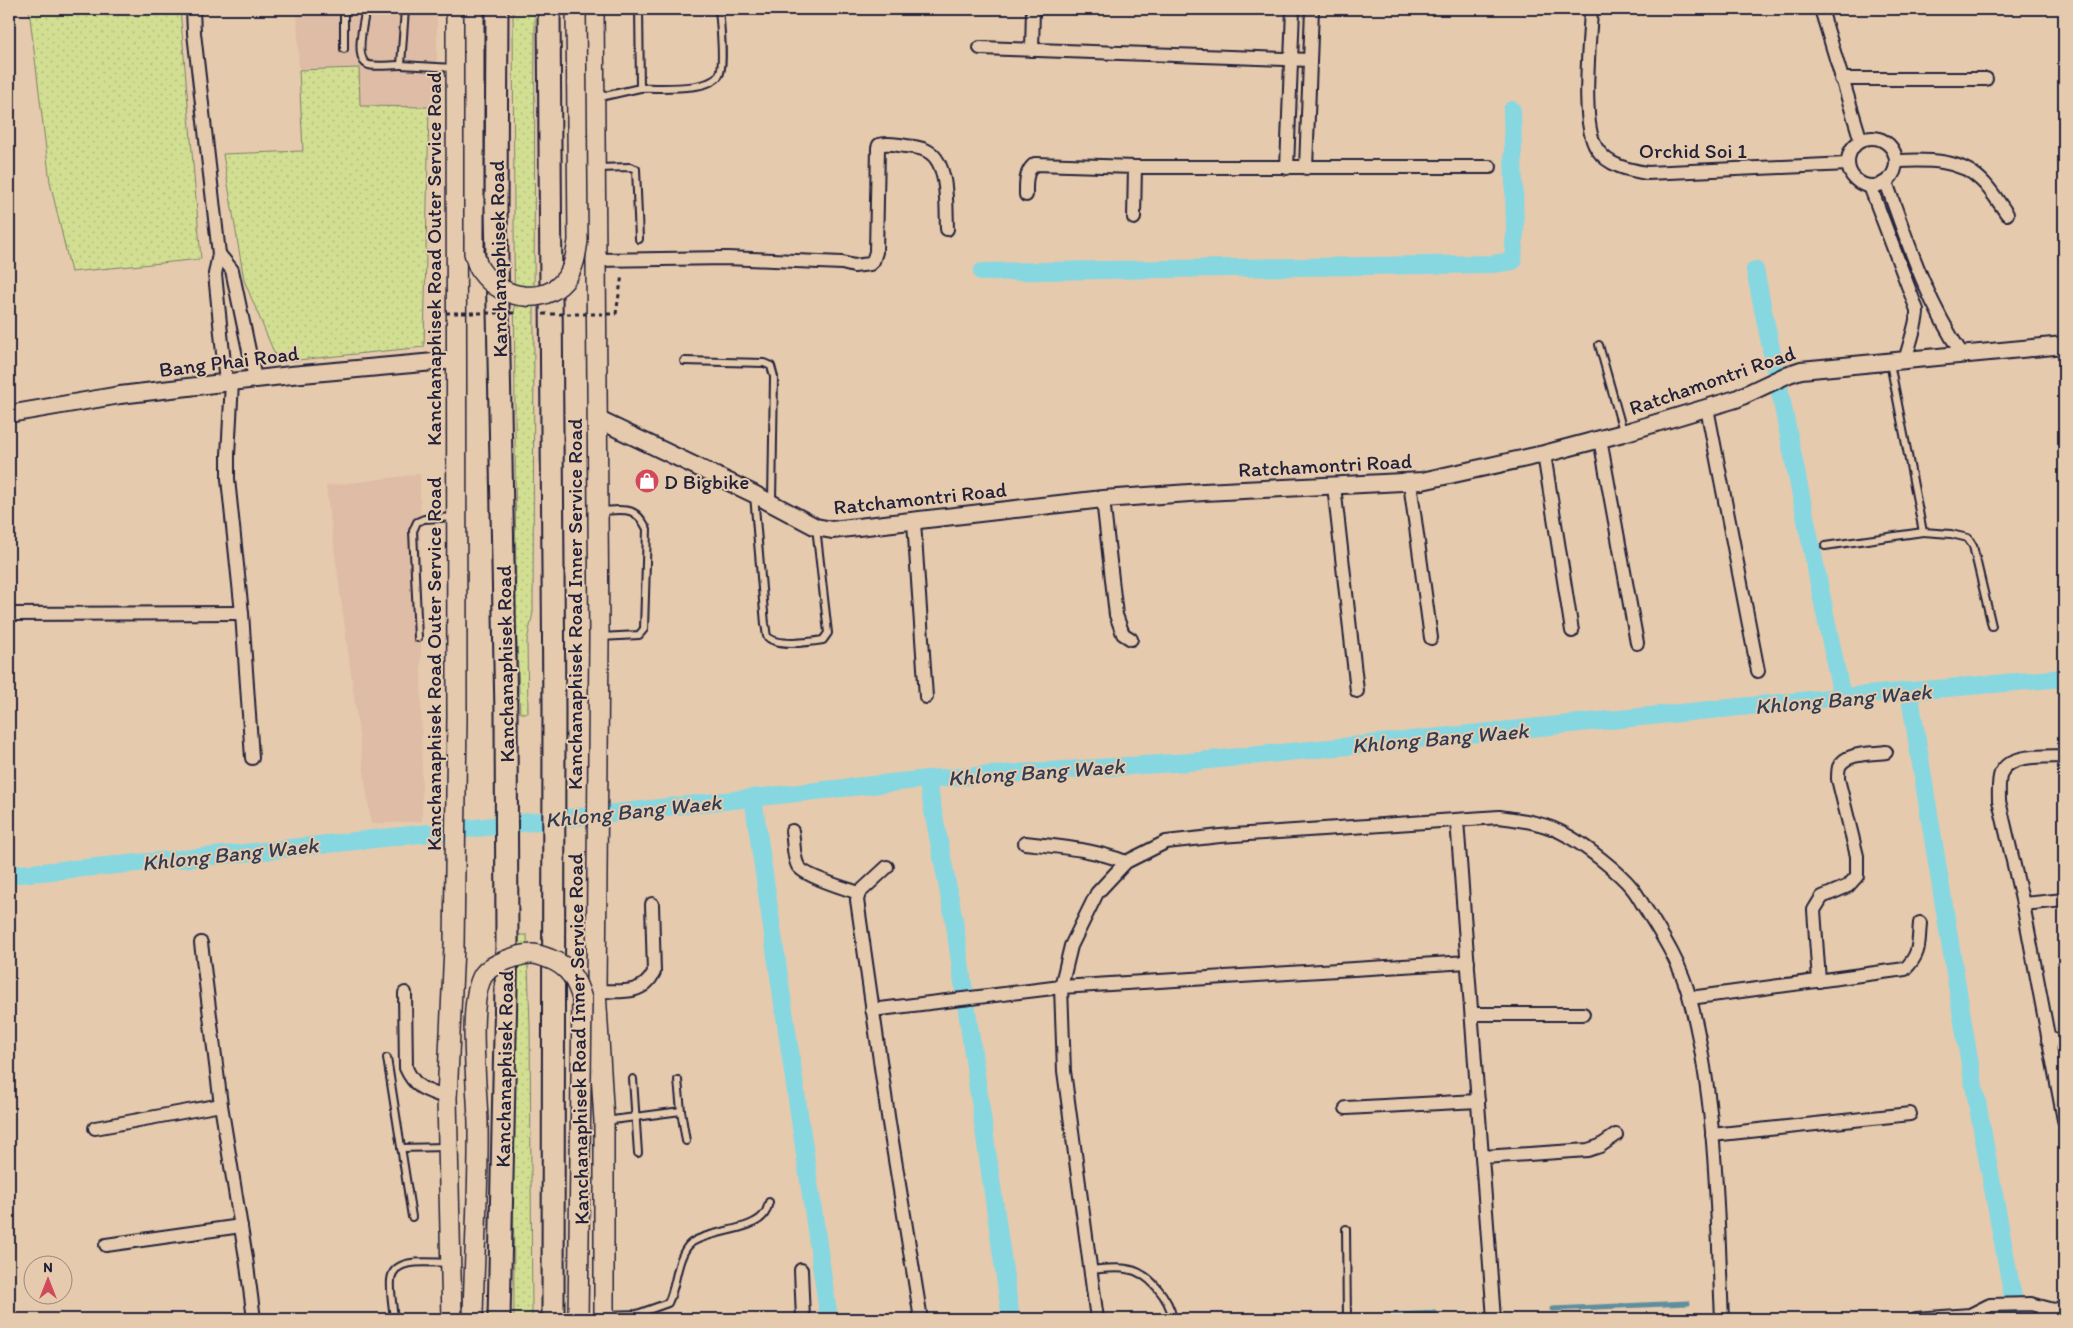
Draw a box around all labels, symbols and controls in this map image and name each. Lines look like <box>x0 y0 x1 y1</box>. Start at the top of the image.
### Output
street label: Kanchanaphisek Road Outer Service Road <box>421 71 446 446</box>
street label: Orchid Soi 1 <box>1639 138 1747 163</box>
street label: Kanchanaphisek Road <box>484 160 512 358</box>
street label: Bang Phai Road <box>158 340 301 382</box>
street label: Ratchamontri Road <box>1626 340 1798 420</box>
street label: Kanchanaphisek Road Inner Service Road <box>562 418 587 790</box>
street label: Ratchamontri Road <box>1238 448 1412 482</box>
shop icon: D Bigbike <box>634 468 660 494</box>
place label: D Bigbike <box>664 469 749 494</box>
street label: Kanchanaphisek Road Outer Service Road <box>421 476 446 851</box>
street label: Ratchamontri Road <box>832 476 1008 520</box>
street label: Kanchanaphisek Road <box>491 565 519 763</box>
water label: Khlong Bang Waek <box>1754 678 1934 720</box>
water label: Khlong Bang Waek <box>1351 717 1531 759</box>
water label: Khlong Bang Waek <box>947 752 1127 792</box>
water label: Khlong Bang Waek <box>543 788 724 834</box>
water label: Khlong Bang Waek <box>140 831 321 877</box>
street label: Kanchanaphisek Road Inner Service Road <box>562 852 594 1225</box>
street label: Kanchanaphisek Road <box>490 970 518 1168</box>
north arrow <box>22 1256 72 1306</box>
text: N <box>43 1259 53 1276</box>

